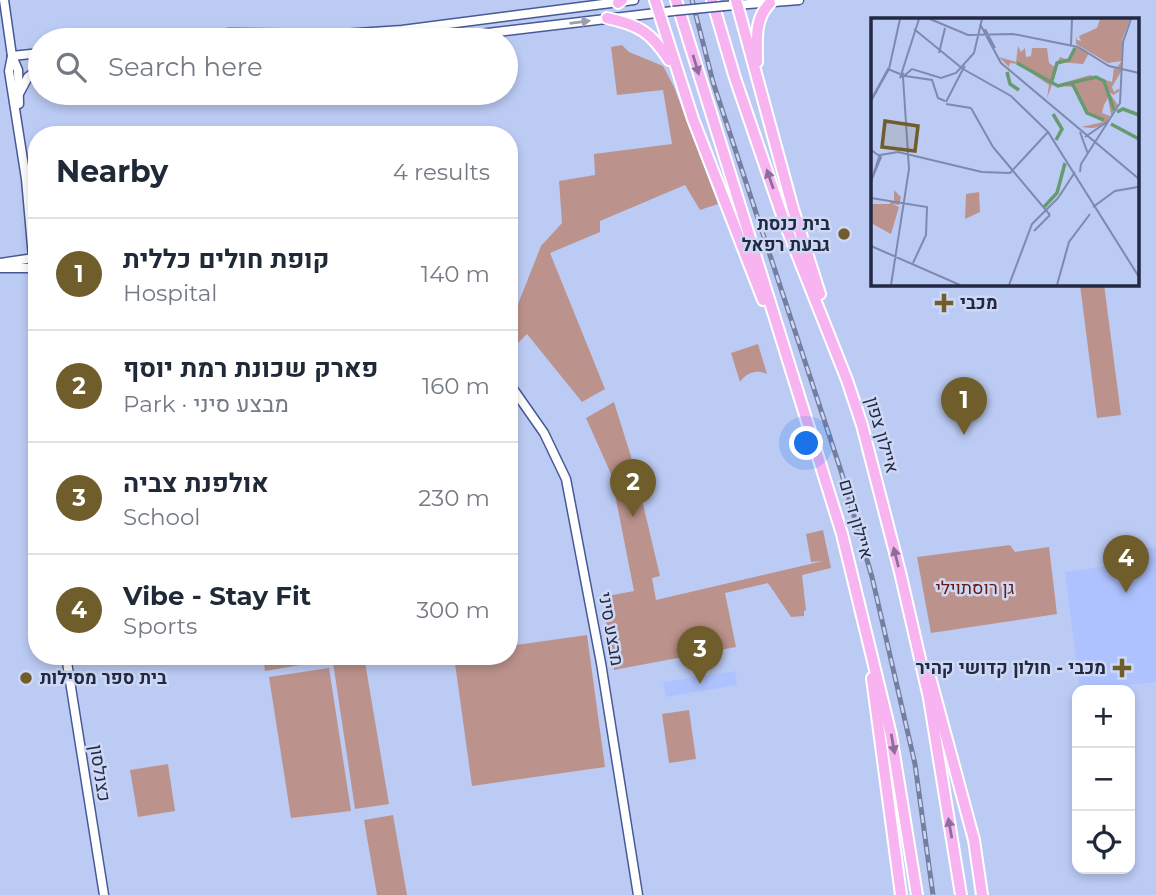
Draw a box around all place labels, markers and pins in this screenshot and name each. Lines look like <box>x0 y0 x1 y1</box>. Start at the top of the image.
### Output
place label: בית כנסת גבעת רפאל <box>742 213 830 256</box>
marker: בית כנסת גבעת רפאל <box>836 226 852 242</box>
place label: מכבי <box>960 292 998 314</box>
marker: מכבי <box>934 293 954 313</box>
pin: 1 <box>941 377 987 435</box>
pin: 2 <box>610 459 656 517</box>
pin: 4 <box>1103 535 1149 593</box>
pin: 3 <box>677 626 723 684</box>
place label: מכבי - חולון קדושי קהיר <box>916 657 1106 679</box>
marker: מכבי - חולון קדושי קהיר <box>1112 658 1132 678</box>
place label: בית ספר מסילות <box>40 667 167 689</box>
marker: בית ספר מסילות <box>18 670 34 686</box>

